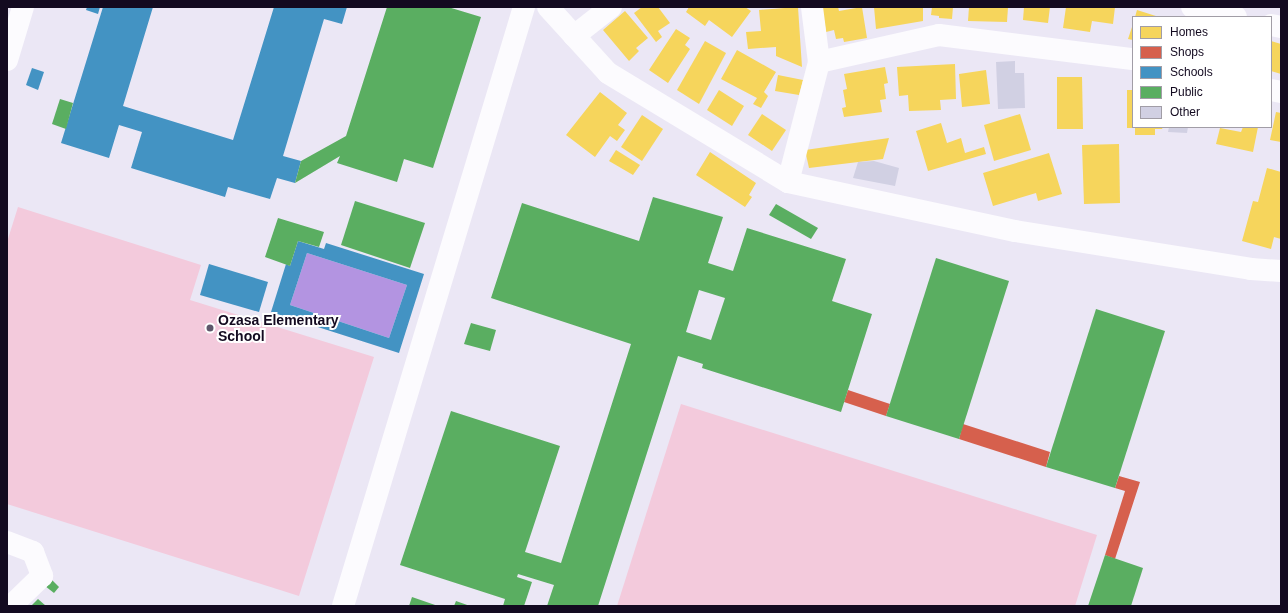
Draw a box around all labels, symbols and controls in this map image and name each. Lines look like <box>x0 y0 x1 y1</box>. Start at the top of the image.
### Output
legend <box>1132 16 1272 128</box>
text: Homes <box>1170 25 1208 39</box>
text: Shops <box>1170 45 1204 59</box>
text: Schools <box>1170 65 1213 79</box>
text: Public <box>1170 85 1203 99</box>
text: Other <box>1170 105 1200 119</box>
place label: Ozasa Elementary School <box>218 312 339 344</box>
marker: Ozasa Elementary School <box>205 323 215 333</box>

